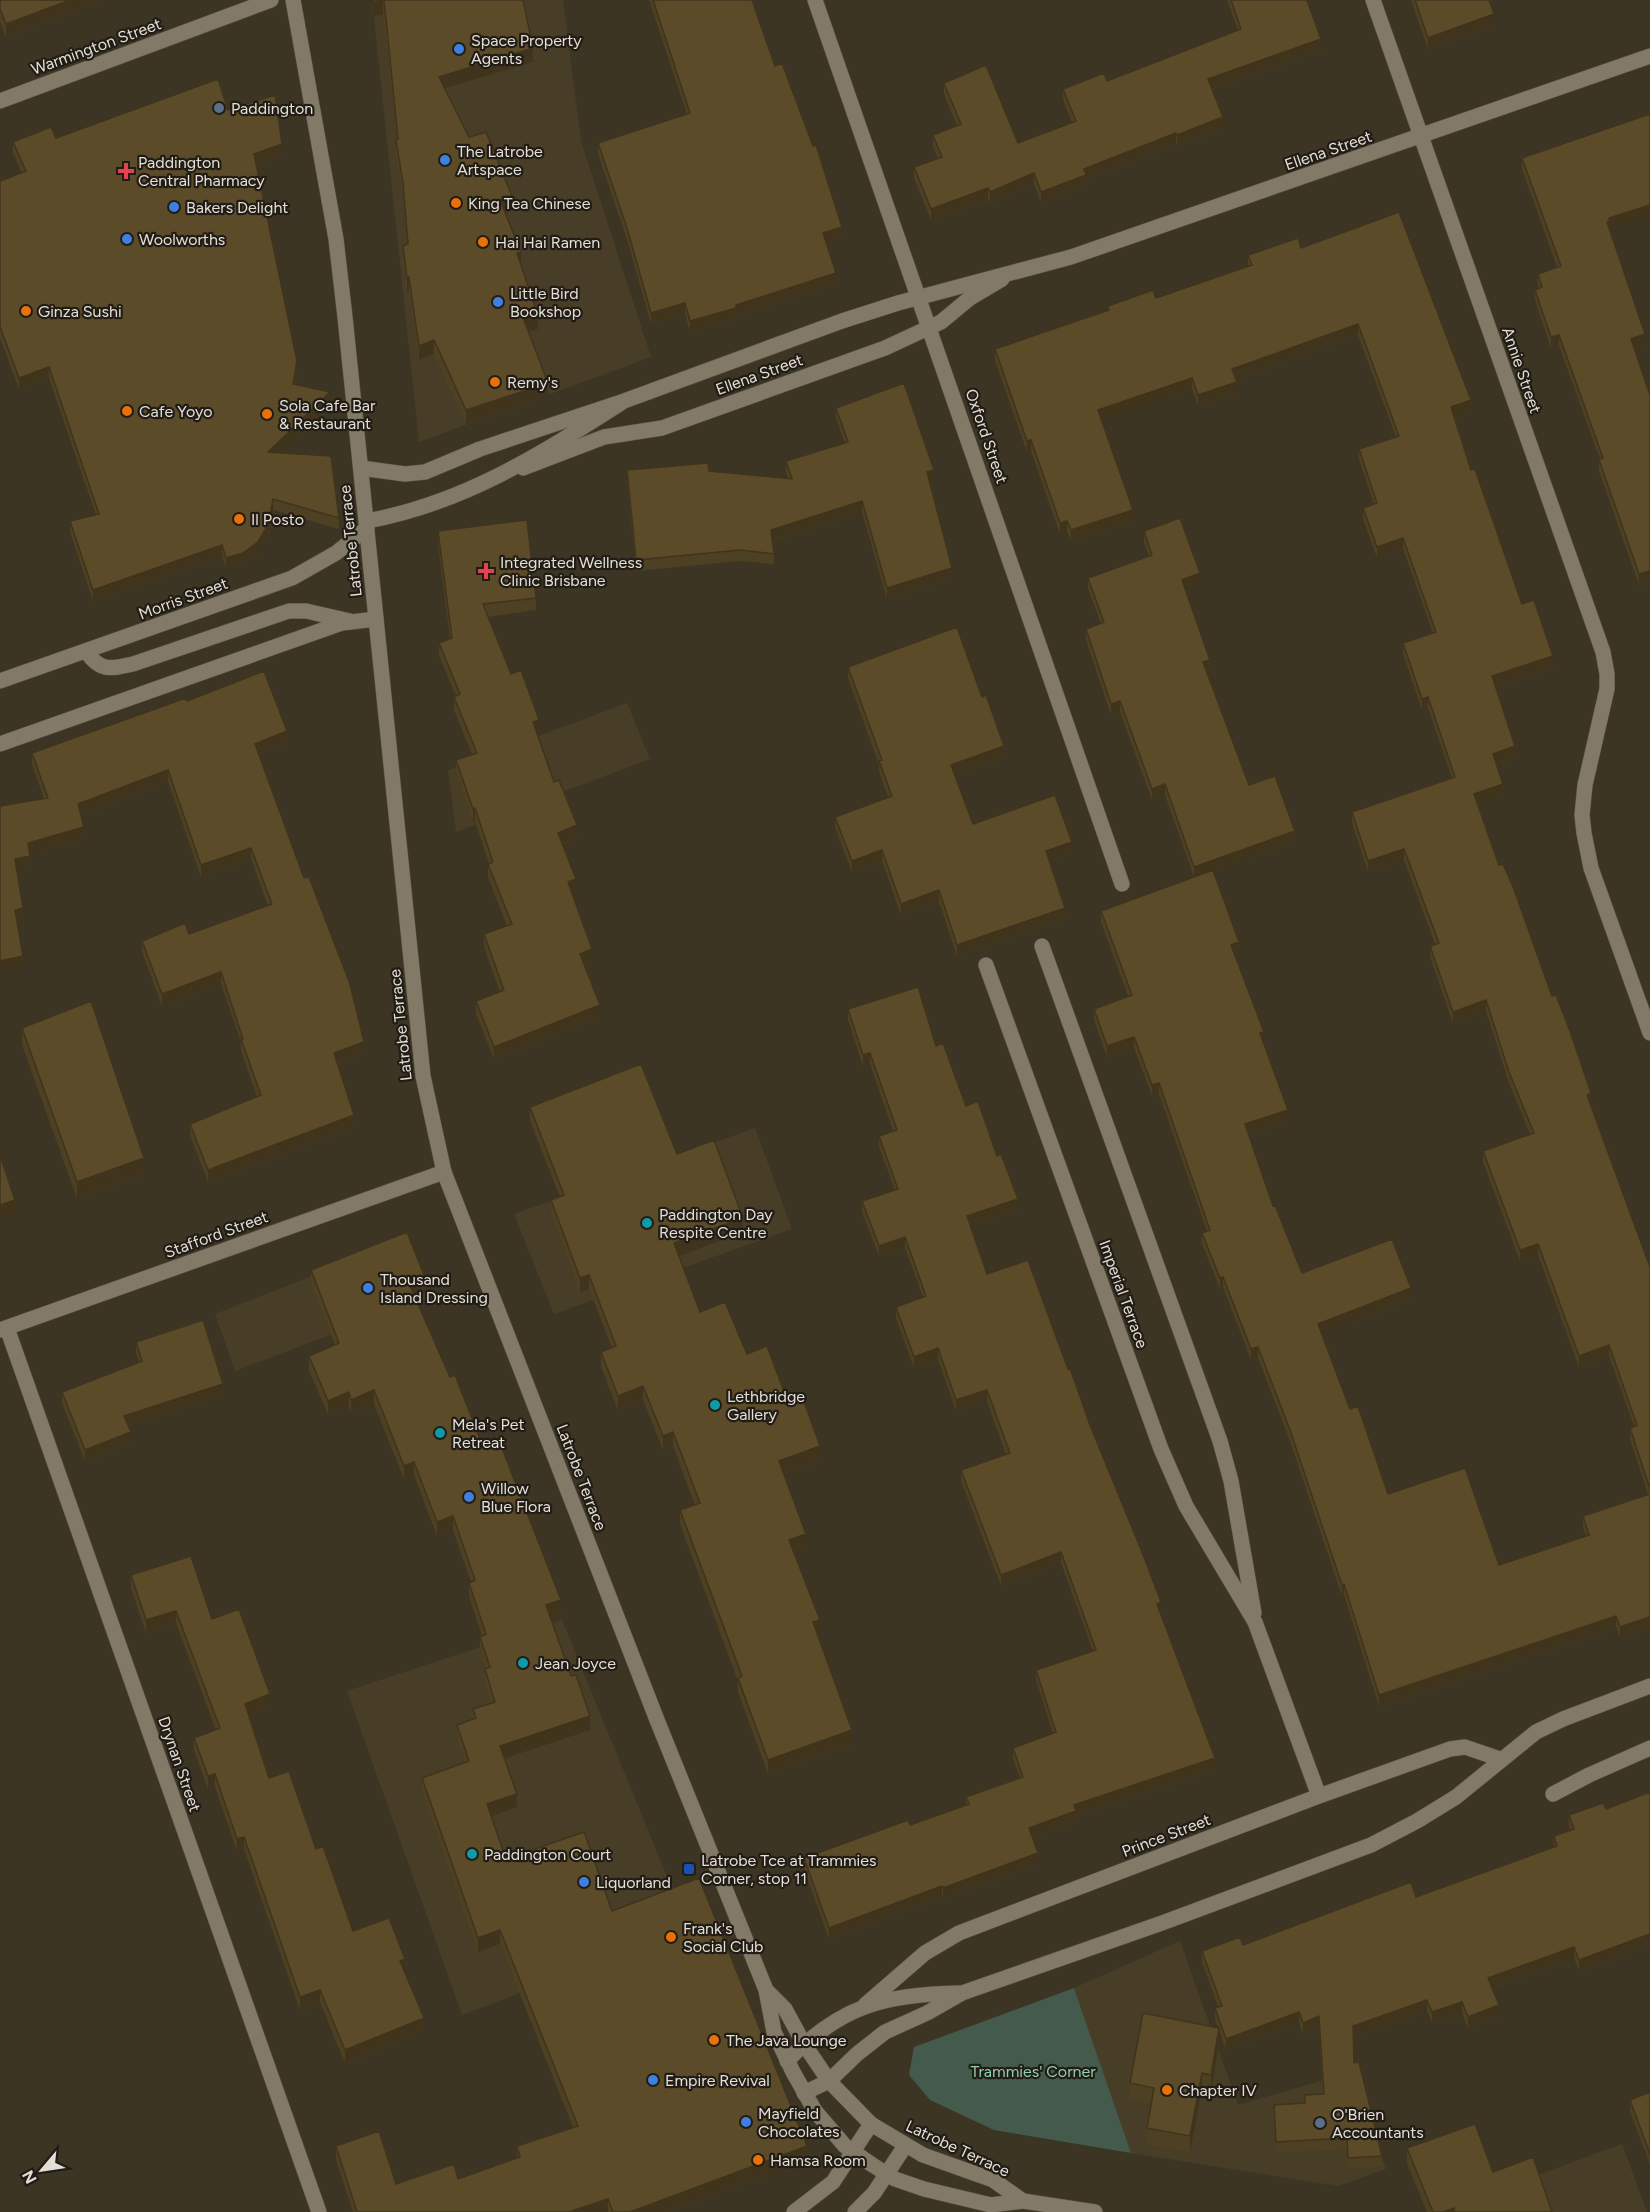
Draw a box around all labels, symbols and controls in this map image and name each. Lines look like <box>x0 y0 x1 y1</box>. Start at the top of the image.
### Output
street label: Warmington Street <box>29 14 164 79</box>
place label: Space Property Agents <box>471 31 582 68</box>
marker: Space Property Agents <box>452 42 466 56</box>
place label: Paddington <box>231 99 313 118</box>
marker: Paddington <box>212 101 226 115</box>
street label: Ellena Street <box>1282 127 1374 174</box>
place label: The Latrobe Artspace <box>457 142 543 179</box>
place label: Paddington Central Pharmacy <box>138 153 265 190</box>
marker: The Latrobe Artspace <box>438 153 452 167</box>
marker: Paddington Central Pharmacy <box>119 164 133 178</box>
place label: King Tea Chinese <box>468 194 591 213</box>
marker: King Tea Chinese <box>449 196 463 210</box>
place label: Bakers Delight <box>186 198 288 217</box>
marker: Bakers Delight <box>167 200 181 214</box>
place label: Woolworths <box>139 230 225 249</box>
marker: Woolworths <box>120 232 134 246</box>
place label: Hai Hai Ramen <box>495 233 600 252</box>
marker: Hai Hai Ramen <box>476 235 490 249</box>
place label: Little Bird Bookshop <box>510 284 581 321</box>
marker: Little Bird Bookshop <box>491 295 505 309</box>
place label: Ginza Sushi <box>38 302 122 321</box>
marker: Ginza Sushi <box>19 304 33 318</box>
street label: Annie Street <box>1498 325 1545 416</box>
street label: Ellena Street <box>713 350 805 399</box>
place label: Remy's <box>507 373 558 392</box>
marker: Remy's <box>488 375 502 389</box>
street label: Oxford Street <box>961 386 1012 486</box>
place label: Sola Cafe Bar & Restaurant <box>279 396 376 433</box>
place label: Cafe Yoyo <box>139 402 213 421</box>
marker: Cafe Yoyo <box>120 404 134 418</box>
marker: Sola Cafe Bar & Restaurant <box>260 407 274 421</box>
street label: Latrobe Terrace <box>335 484 366 598</box>
place label: Il Posto <box>251 510 304 529</box>
marker: Il Posto <box>232 512 246 526</box>
place label: Integrated Wellness Clinic Brisbane <box>500 553 642 590</box>
marker: Integrated Wellness Clinic Brisbane <box>477 562 495 580</box>
street label: Morris Street <box>136 574 230 623</box>
street label: Latrobe Terrace <box>385 968 416 1082</box>
place label: Paddington Day Respite Centre <box>659 1205 773 1242</box>
street label: Stafford Street <box>162 1207 270 1262</box>
marker: Paddington Day Respite Centre <box>640 1216 654 1230</box>
street label: Imperial Terrace <box>1095 1237 1152 1351</box>
place label: Thousand Island Dressing <box>380 1270 488 1307</box>
marker: Thousand Island Dressing <box>361 1281 375 1295</box>
place label: Lethbridge Gallery <box>727 1387 805 1424</box>
marker: Lethbridge Gallery <box>708 1398 722 1412</box>
place label: Mela's Pet Retreat <box>452 1415 524 1452</box>
street label: Latrobe Terrace <box>553 1421 611 1533</box>
marker: Mela's Pet Retreat <box>433 1426 447 1440</box>
place label: Willow Blue Flora <box>481 1479 551 1516</box>
marker: Willow Blue Flora <box>462 1490 476 1504</box>
place label: Jean Joyce <box>535 1654 616 1673</box>
marker: Jean Joyce <box>516 1656 530 1670</box>
street label: Drynan Street <box>154 1714 205 1814</box>
street label: Prince Street <box>1119 1810 1213 1861</box>
place label: Paddington Court <box>484 1845 611 1864</box>
marker: Paddington Court <box>465 1847 479 1861</box>
place label: Latrobe Tce at Trammies Corner, stop 11 <box>701 1851 876 1888</box>
marker: Latrobe Tce at Trammies Corner, stop 11 <box>682 1862 696 1876</box>
place label: Liquorland <box>596 1873 671 1892</box>
marker: Liquorland <box>577 1875 591 1889</box>
place label: Frank's Social Club <box>683 1919 763 1956</box>
marker: Frank's Social Club <box>664 1930 678 1944</box>
place label: The Java Lounge <box>726 2031 847 2050</box>
marker: The Java Lounge <box>707 2033 721 2047</box>
park label: Trammies' Corner <box>970 2062 1096 2081</box>
place label: Empire Revival <box>665 2071 770 2090</box>
marker: Empire Revival <box>646 2073 660 2087</box>
place label: Chapter IV <box>1179 2081 1257 2100</box>
marker: Chapter IV <box>1160 2083 1174 2097</box>
place label: Mayfield Chocolates <box>758 2104 840 2141</box>
place label: O'Brien Accountants <box>1332 2105 1424 2142</box>
marker: Mayfield Chocolates <box>739 2115 753 2129</box>
street label: Latrobe Terrace <box>903 2116 1013 2181</box>
marker: O'Brien Accountants <box>1313 2116 1327 2130</box>
north arrow <box>12 2140 72 2200</box>
place label: Hamsa Room <box>770 2151 866 2170</box>
marker: Hamsa Room <box>751 2153 765 2167</box>
text: N <box>18 2167 41 2187</box>

